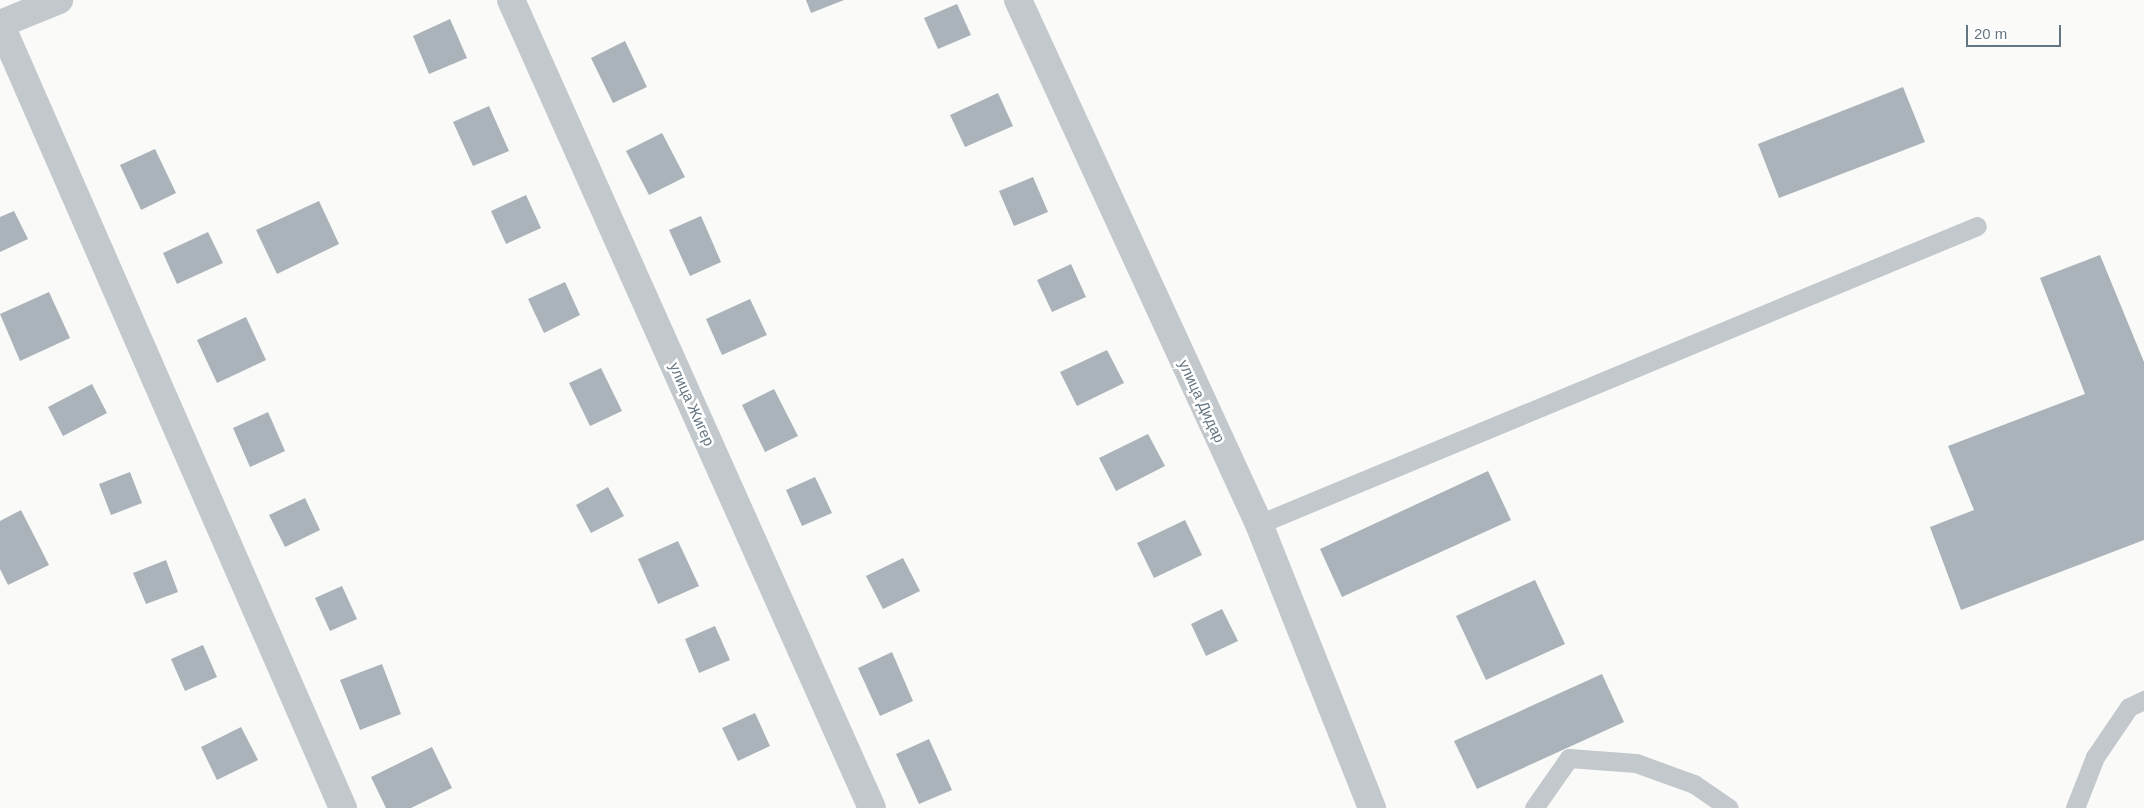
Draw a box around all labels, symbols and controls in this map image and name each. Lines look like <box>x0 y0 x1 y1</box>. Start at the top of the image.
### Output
scale bar <box>1969 15 2064 47</box>
text: 20 m <box>1974 25 2007 42</box>
street label: улица Дидар <box>1175 357 1229 445</box>
street label: улица Жигер <box>666 359 718 449</box>

